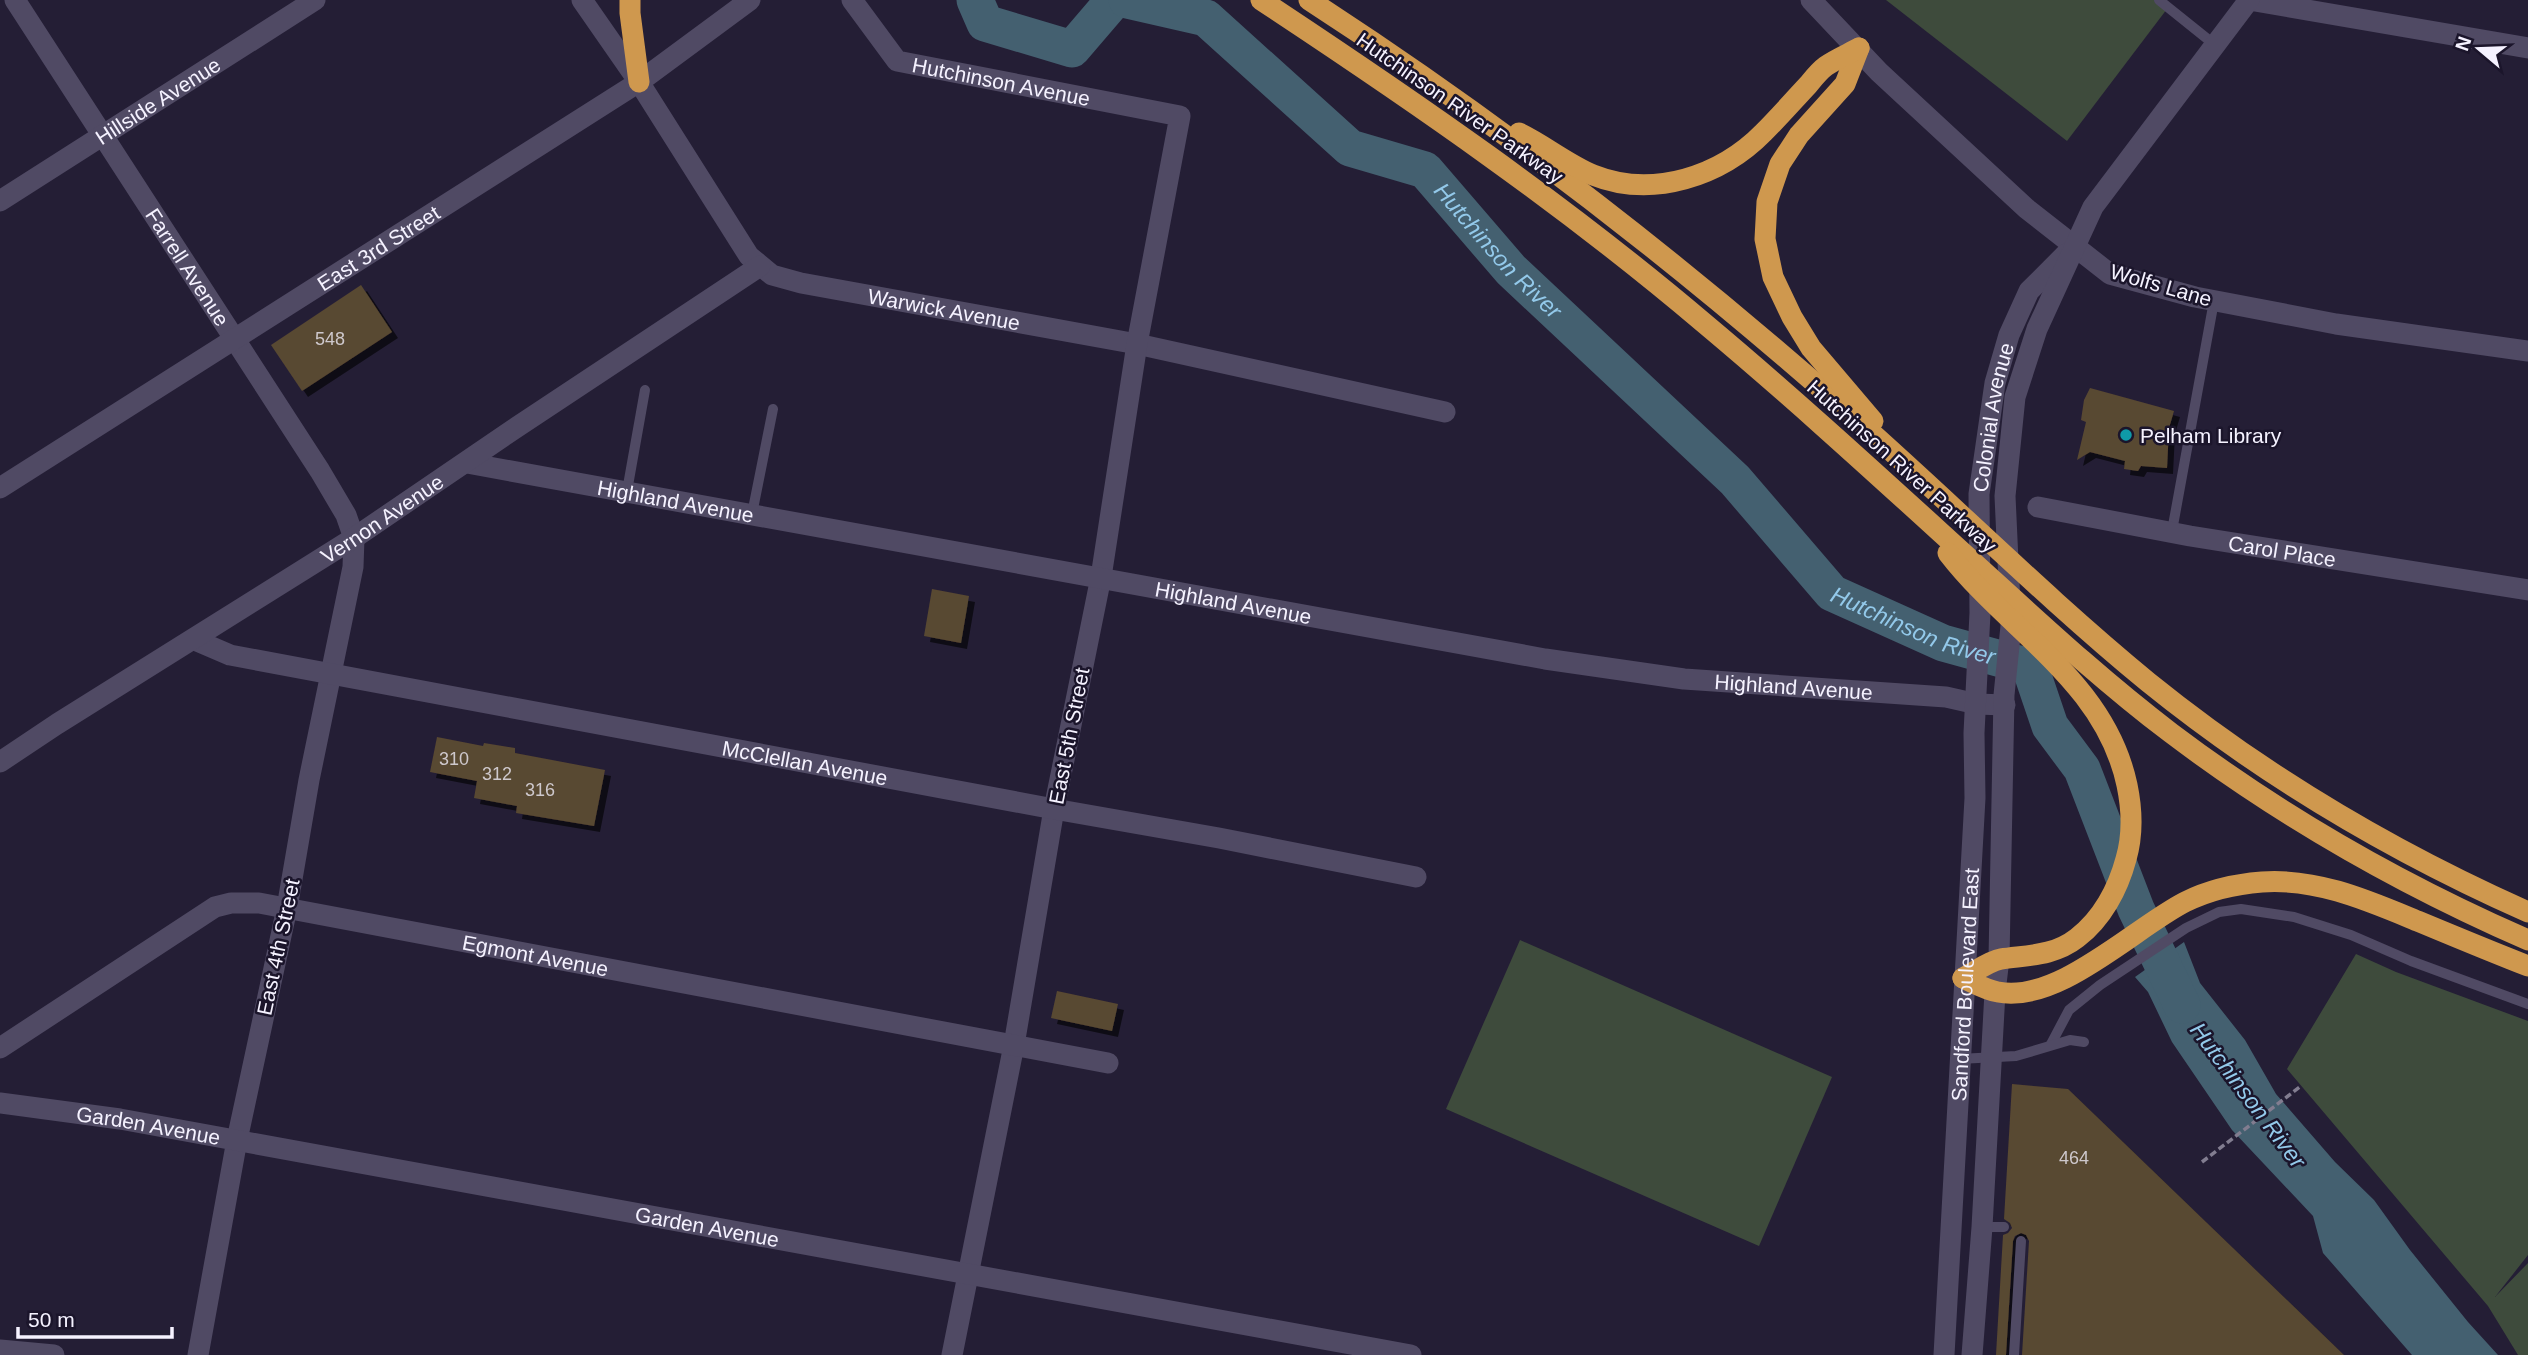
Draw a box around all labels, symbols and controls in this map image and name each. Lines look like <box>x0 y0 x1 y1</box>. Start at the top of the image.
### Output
north arrow <box>2444 14 2514 84</box>
street label: Hutchinson River Parkway <box>1353 28 1568 188</box>
text: N <box>2451 34 2476 54</box>
street label: Hillside Avenue <box>91 52 224 149</box>
street label: Hutchinson Avenue <box>910 53 1092 110</box>
water label: Hutchinson River <box>1429 178 1568 325</box>
street label: East 3rd Street <box>313 200 444 295</box>
street label: Farrell Avenue <box>141 204 234 330</box>
street label: Wolfs Lane <box>2108 260 2214 310</box>
street label: Warwick Avenue <box>866 284 1022 334</box>
house number: 548 <box>315 329 345 349</box>
street label: Colonial Avenue <box>1968 340 2018 493</box>
street label: Hutchinson River Parkway <box>1803 375 2002 557</box>
place label: Pelham Library <box>2140 424 2282 447</box>
marker: Pelham Library <box>2118 427 2134 443</box>
street label: Vernon Avenue <box>317 469 447 567</box>
street label: Highland Avenue <box>596 475 756 526</box>
street label: Carol Place <box>2227 531 2338 571</box>
street label: Highland Avenue <box>1153 577 1313 628</box>
water label: Hutchinson River <box>1827 581 2000 670</box>
street label: East 5th Street <box>1044 665 1094 806</box>
street label: Highland Avenue <box>1714 670 1874 703</box>
street label: McClellan Avenue <box>720 736 890 789</box>
house number: 310 <box>439 749 469 769</box>
house number: 312 <box>482 764 512 784</box>
house number: 316 <box>525 780 555 800</box>
street label: Sandford Boulevard East <box>1947 867 1983 1102</box>
street label: East 4th Street <box>252 877 304 1017</box>
street label: Egmont Avenue <box>461 930 610 980</box>
water label: Hutchinson River <box>2185 1017 2312 1174</box>
street label: Garden Avenue <box>75 1102 222 1149</box>
house number: 464 <box>2059 1148 2089 1168</box>
street label: Garden Avenue <box>633 1202 781 1251</box>
scale bar <box>18 1296 172 1340</box>
text: 50 m <box>28 1308 75 1331</box>

